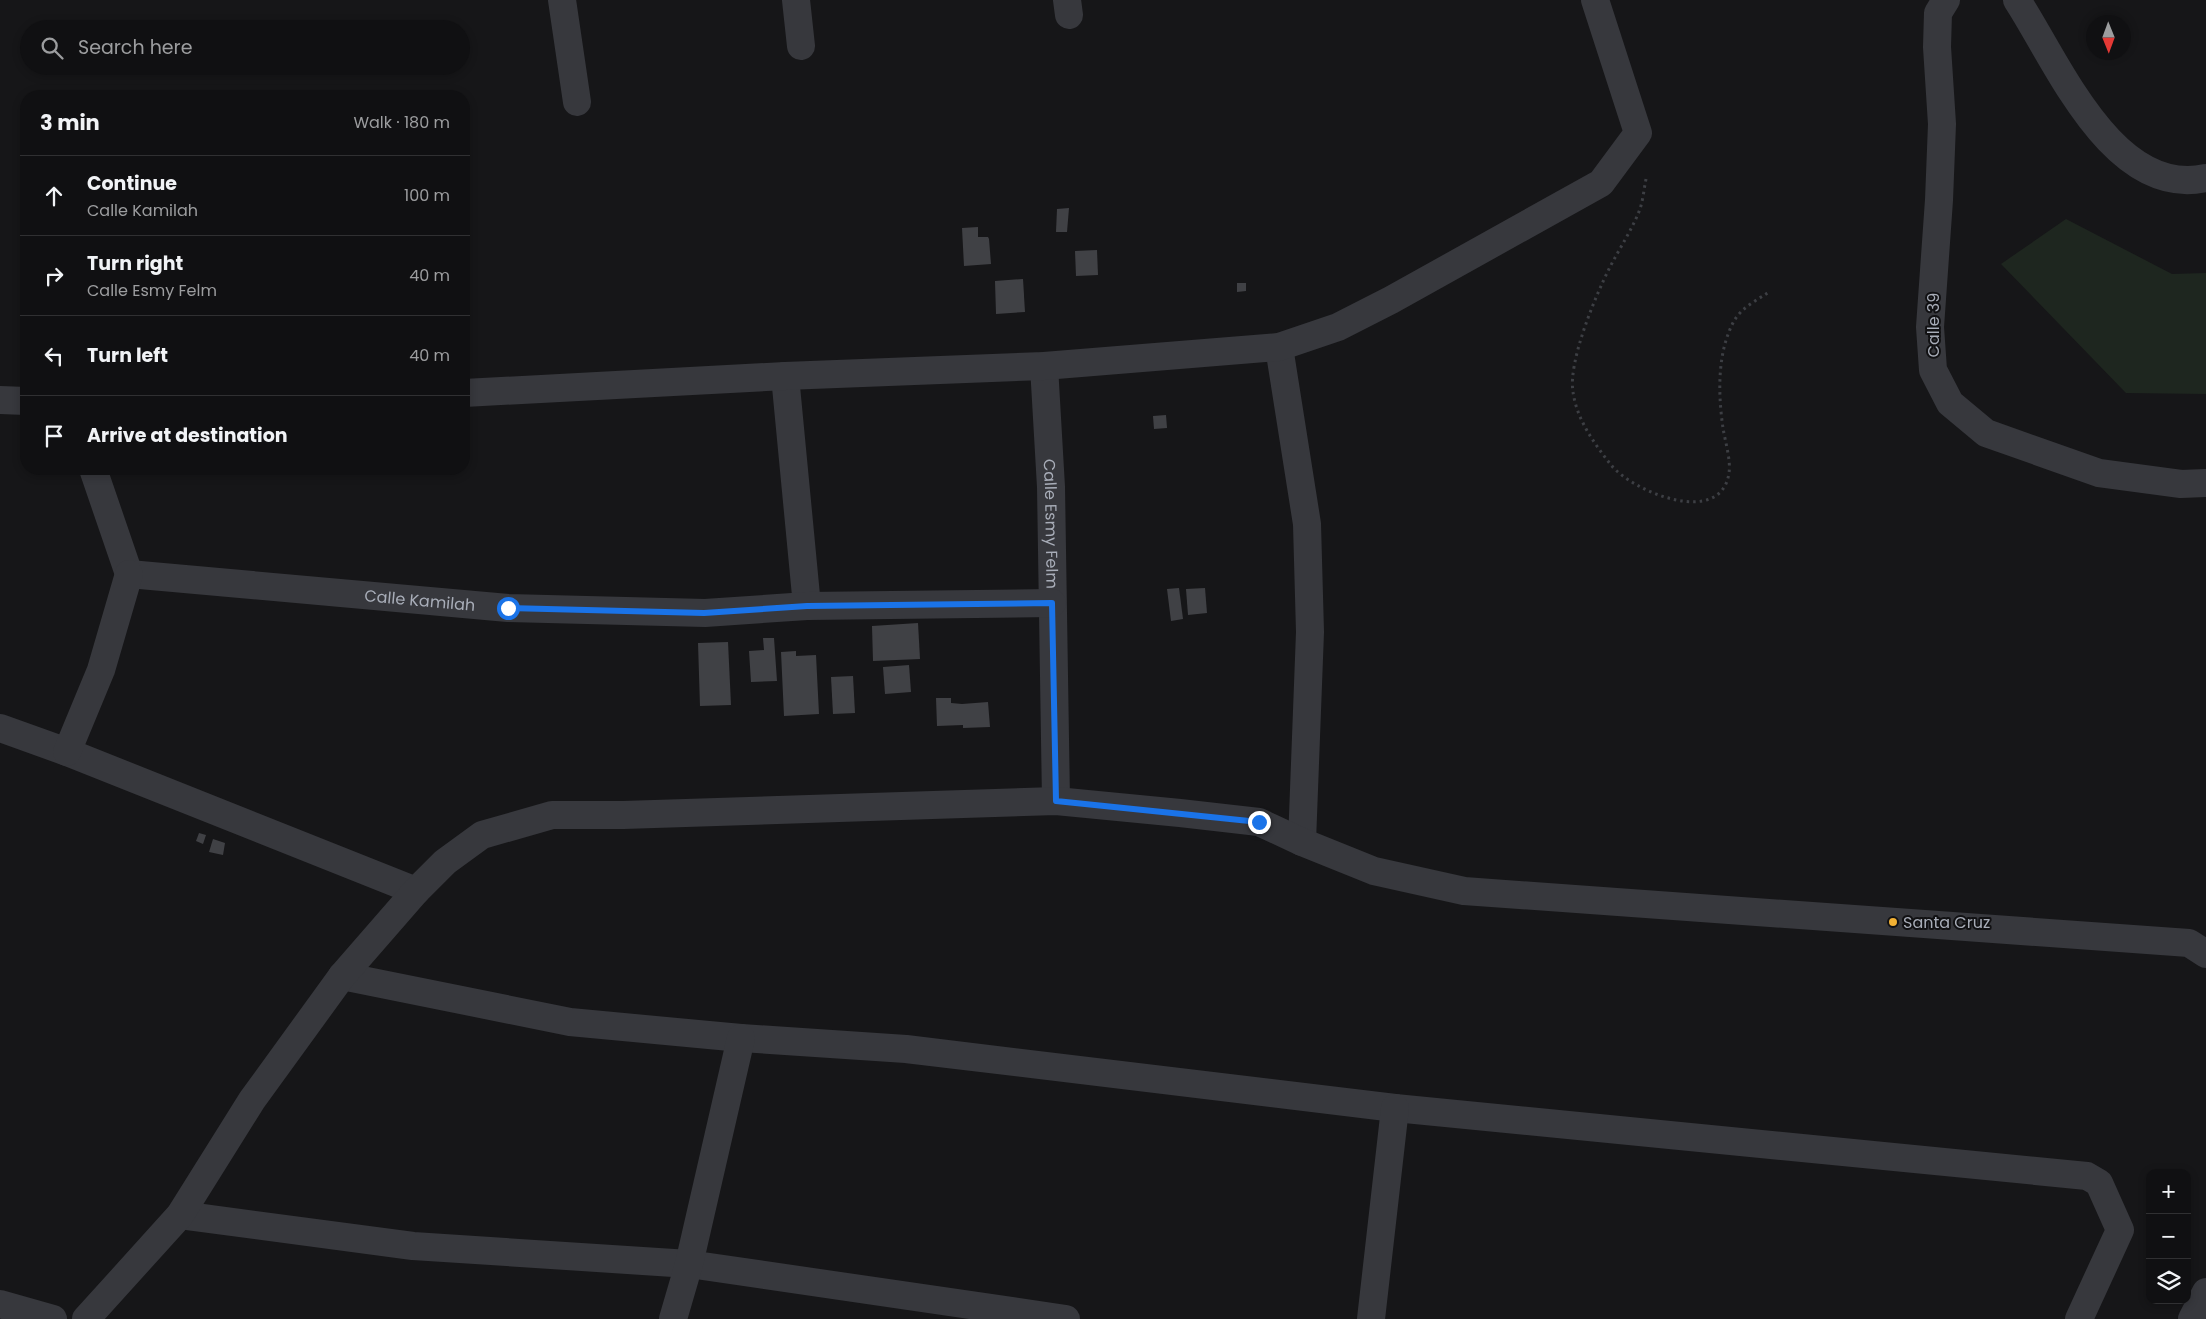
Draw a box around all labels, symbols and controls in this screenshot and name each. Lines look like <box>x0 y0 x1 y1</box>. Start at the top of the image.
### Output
north arrow <box>2086 15 2131 60</box>
search box <box>20 20 470 75</box>
icon: search <box>38 34 66 62</box>
text: Search here <box>78 34 192 61</box>
text: 3 min <box>40 108 100 137</box>
text: Walk · 180 m <box>353 111 450 134</box>
text: Continue <box>87 170 177 197</box>
icon: ahead <box>40 182 68 210</box>
text: 100 m <box>404 184 450 207</box>
text: Calle Kamilah <box>87 199 198 222</box>
text: Turn right <box>87 250 183 277</box>
icon: right <box>40 262 68 290</box>
text: 40 m <box>409 264 450 287</box>
text: Calle Esmy Felm <box>87 279 217 302</box>
street label: Calle 39 <box>1922 293 1945 357</box>
icon: left <box>40 342 68 370</box>
text: Turn left <box>87 342 168 369</box>
text: 40 m <box>409 344 450 367</box>
icon: arrive <box>40 422 68 450</box>
text: Arrive at destination <box>87 422 288 449</box>
street label: Calle Esmy Felm <box>1038 458 1064 589</box>
street label: Calle Kamilah <box>363 584 476 617</box>
route start <box>497 597 520 620</box>
route end <box>1248 811 1271 834</box>
place label: Santa Cruz <box>1903 911 1990 934</box>
marker: Santa Cruz <box>1887 916 1899 928</box>
map controls <box>2146 1169 2191 1304</box>
button: + <box>2146 1169 2191 1214</box>
button: − <box>2146 1214 2191 1259</box>
button: layers <box>2146 1259 2191 1304</box>

